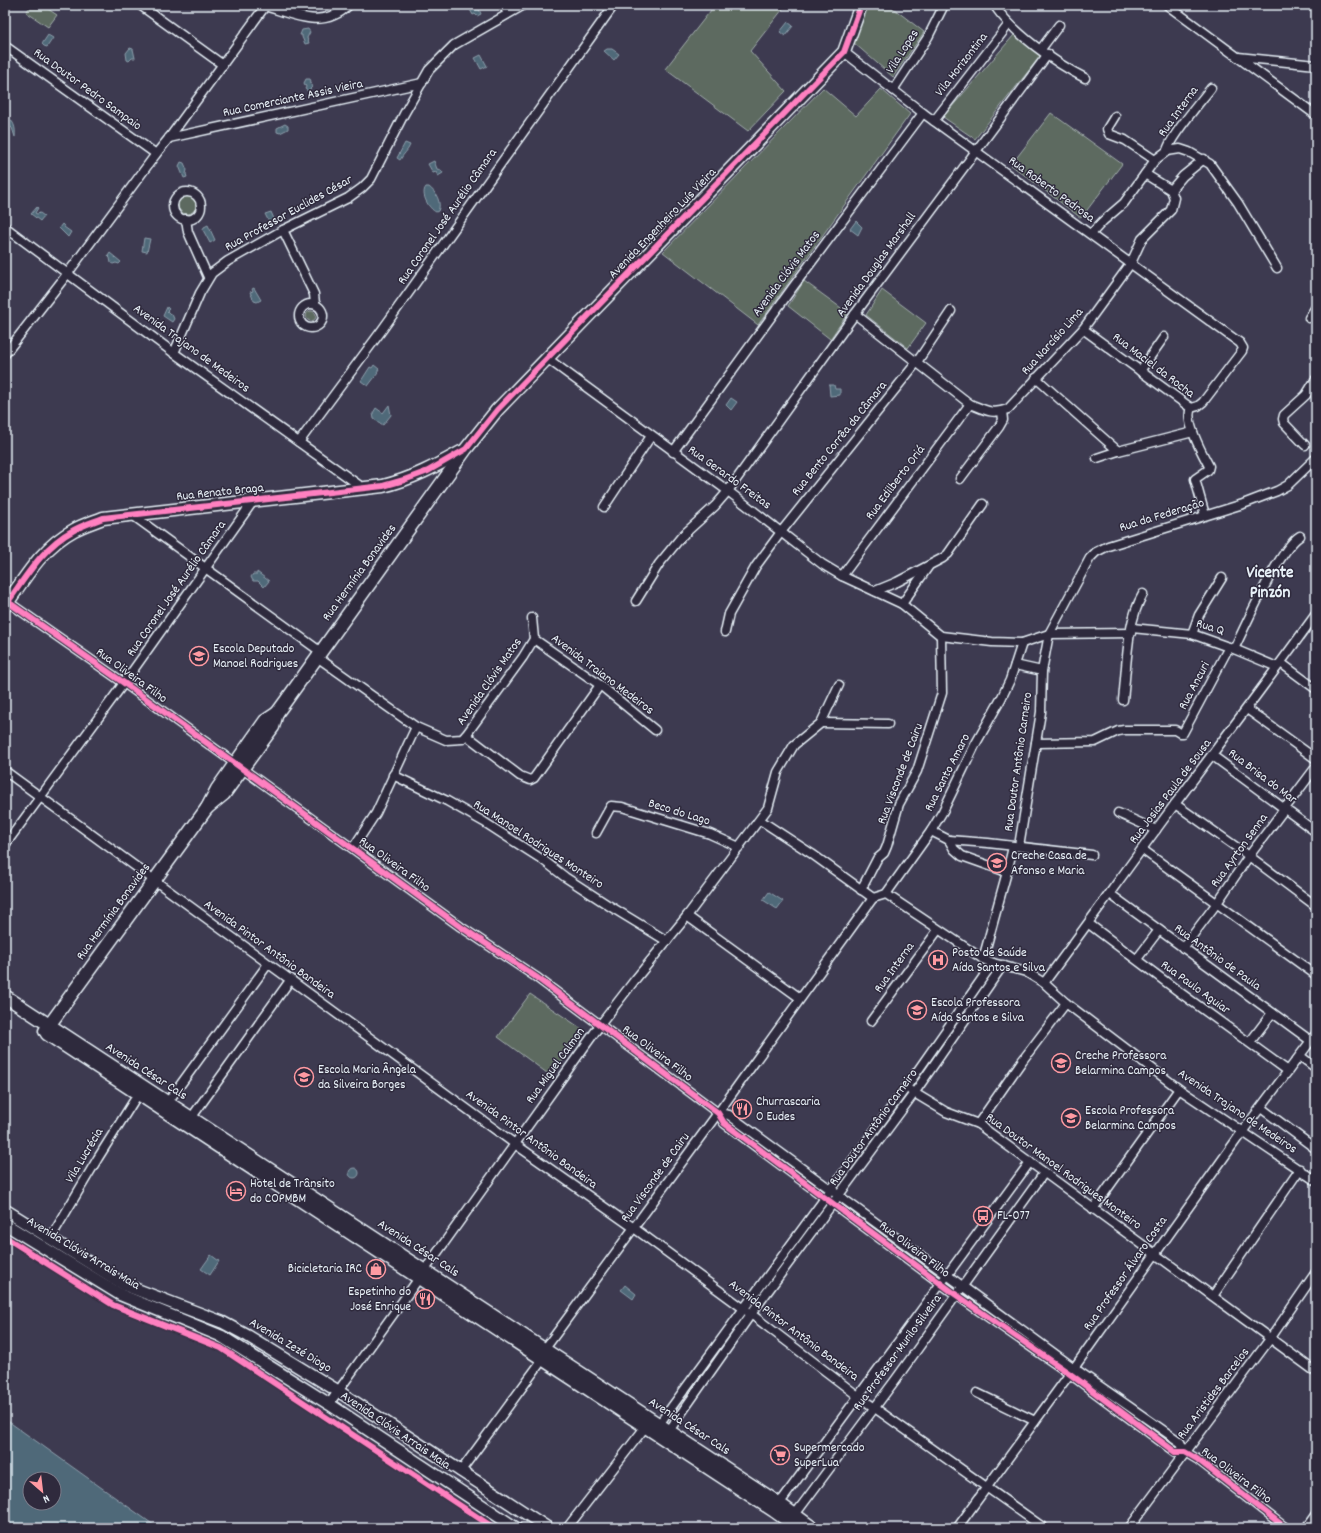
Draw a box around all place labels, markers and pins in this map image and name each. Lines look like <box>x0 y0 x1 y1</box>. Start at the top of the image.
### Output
place label: Escola Deputado Manoel Rodrigues <box>213 640 298 674</box>
school or university icon: Escola Deputado Manoel Rodrigues <box>188 645 210 667</box>
place label: Creche Casa de Afonso e Maria <box>1011 847 1087 881</box>
school or university icon: Creche Casa de Afonso e Maria <box>986 852 1008 874</box>
place label: Posto de Saúde Aída Santos e Silva <box>952 944 1046 978</box>
hospital icon: Posto de Saúde Aída Santos e Silva <box>927 949 949 971</box>
place label: Escola Professora Aída Santos e Silva <box>931 994 1025 1028</box>
school or university icon: Escola Professora Aída Santos e Silva <box>906 999 928 1021</box>
place label: Creche Professora Belarmina Campos <box>1075 1047 1167 1081</box>
school or university icon: Creche Professora Belarmina Campos <box>1050 1052 1072 1074</box>
place label: Escola Maria Ângela da Silveira Borges <box>318 1061 417 1095</box>
school or university icon: Escola Maria Ângela da Silveira Borges <box>293 1066 315 1088</box>
place label: Churrascaria O Eudes <box>756 1093 821 1127</box>
restaurant icon: Churrascaria O Eudes <box>731 1098 753 1120</box>
place label: Escola Professora Belarmina Campos <box>1085 1102 1176 1136</box>
school or university icon: Escola Professora Belarmina Campos <box>1060 1107 1082 1129</box>
place label: Hotel de Trânsito do COPMBM <box>250 1175 335 1209</box>
hotel icon: Hotel de Trânsito do COPMBM <box>225 1180 247 1202</box>
bus stop icon: FL-077 <box>972 1205 994 1227</box>
place label: FL-077 <box>997 1207 1030 1226</box>
shop icon: Bicicletaria IRC <box>365 1258 387 1280</box>
place label: Bicicletaria IRC <box>288 1260 363 1279</box>
place label: Espetinho do José Enrique <box>348 1283 411 1317</box>
restaurant icon: Espetinho do José Enrique <box>414 1288 436 1310</box>
place label: Supermercado SuperLua <box>794 1439 865 1473</box>
supermarket icon: Supermercado SuperLua <box>769 1444 791 1466</box>

